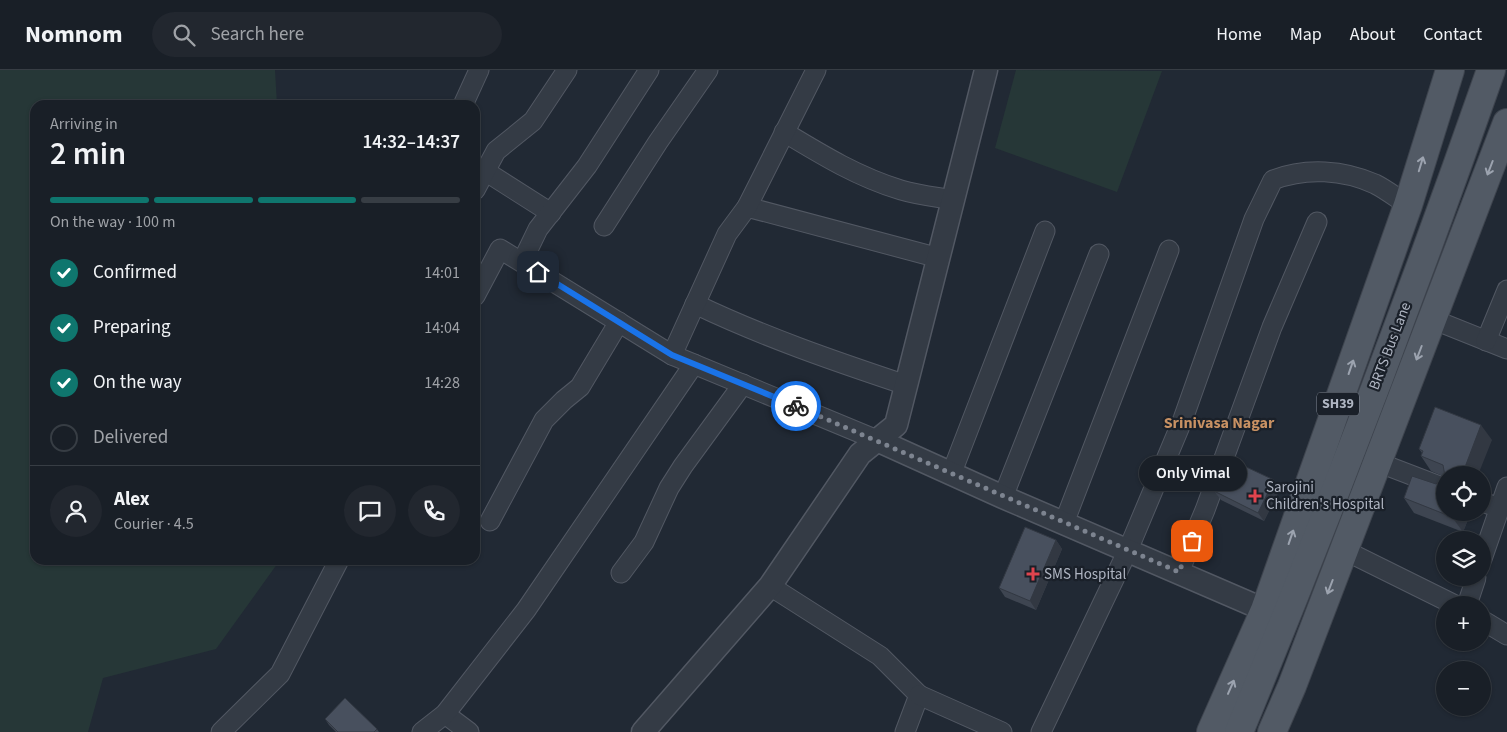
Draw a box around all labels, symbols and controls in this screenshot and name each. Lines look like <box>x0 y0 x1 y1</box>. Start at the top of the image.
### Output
search box <box>152 12 502 57</box>
text: Nomnom <box>25 17 122 52</box>
icon: search <box>170 21 198 49</box>
text: Search here <box>210 21 304 48</box>
text: Home <box>1216 22 1262 47</box>
text: Map <box>1290 22 1322 47</box>
text: About <box>1350 22 1395 47</box>
text: Contact <box>1423 22 1482 47</box>
text: Arriving in <box>50 113 118 135</box>
text: 14:32–14:37 <box>362 129 460 156</box>
text: 2 min <box>50 131 126 177</box>
one-way arrow <box>1417 156 1426 172</box>
one-way arrow <box>1484 161 1493 176</box>
text: On the way · 100 m <box>50 211 175 233</box>
pin <box>517 251 559 293</box>
icon: home <box>524 258 552 286</box>
icon: check <box>50 259 78 287</box>
text: Confirmed <box>93 259 177 286</box>
text: 14:01 <box>424 262 460 284</box>
street label: BRTS Bus Lane <box>1364 299 1416 393</box>
icon: check <box>50 314 78 342</box>
text: Preparing <box>93 314 171 341</box>
text: 14:04 <box>424 317 460 339</box>
one-way arrow <box>1414 345 1423 360</box>
one-way arrow <box>1347 360 1356 375</box>
icon: check <box>50 369 78 397</box>
text: On the way <box>93 369 182 396</box>
text: 14:28 <box>424 372 460 394</box>
courier <box>771 381 821 431</box>
icon: bike <box>782 392 810 420</box>
road number: SH39 <box>1317 392 1359 416</box>
district label: Srinivasa Nagar <box>1164 412 1275 434</box>
text: Delivered <box>93 424 168 451</box>
callout: Only Vimal <box>1138 456 1246 491</box>
text: Only Vimal <box>1156 462 1230 484</box>
map controls <box>1436 466 1491 716</box>
button: locate <box>1436 466 1491 521</box>
place label: Sarojini Children's Hospital <box>1266 477 1384 515</box>
button: person <box>50 485 102 537</box>
button: chat <box>344 485 396 537</box>
button: phone <box>408 485 460 537</box>
text: Alex <box>114 486 150 513</box>
marker: Sarojini Children's Hospital <box>1248 489 1262 503</box>
text: Courier · 4.5 <box>114 513 194 535</box>
pin <box>1171 520 1213 562</box>
icon: bag <box>1178 527 1206 555</box>
one-way arrow <box>1287 529 1296 545</box>
button: layers <box>1436 531 1491 586</box>
place label: SMS Hospital <box>1044 564 1126 585</box>
marker: SMS Hospital <box>1026 567 1040 581</box>
one-way arrow <box>1325 578 1334 594</box>
button: + <box>1436 596 1491 651</box>
button: − <box>1436 661 1491 716</box>
one-way arrow <box>1226 680 1236 695</box>

